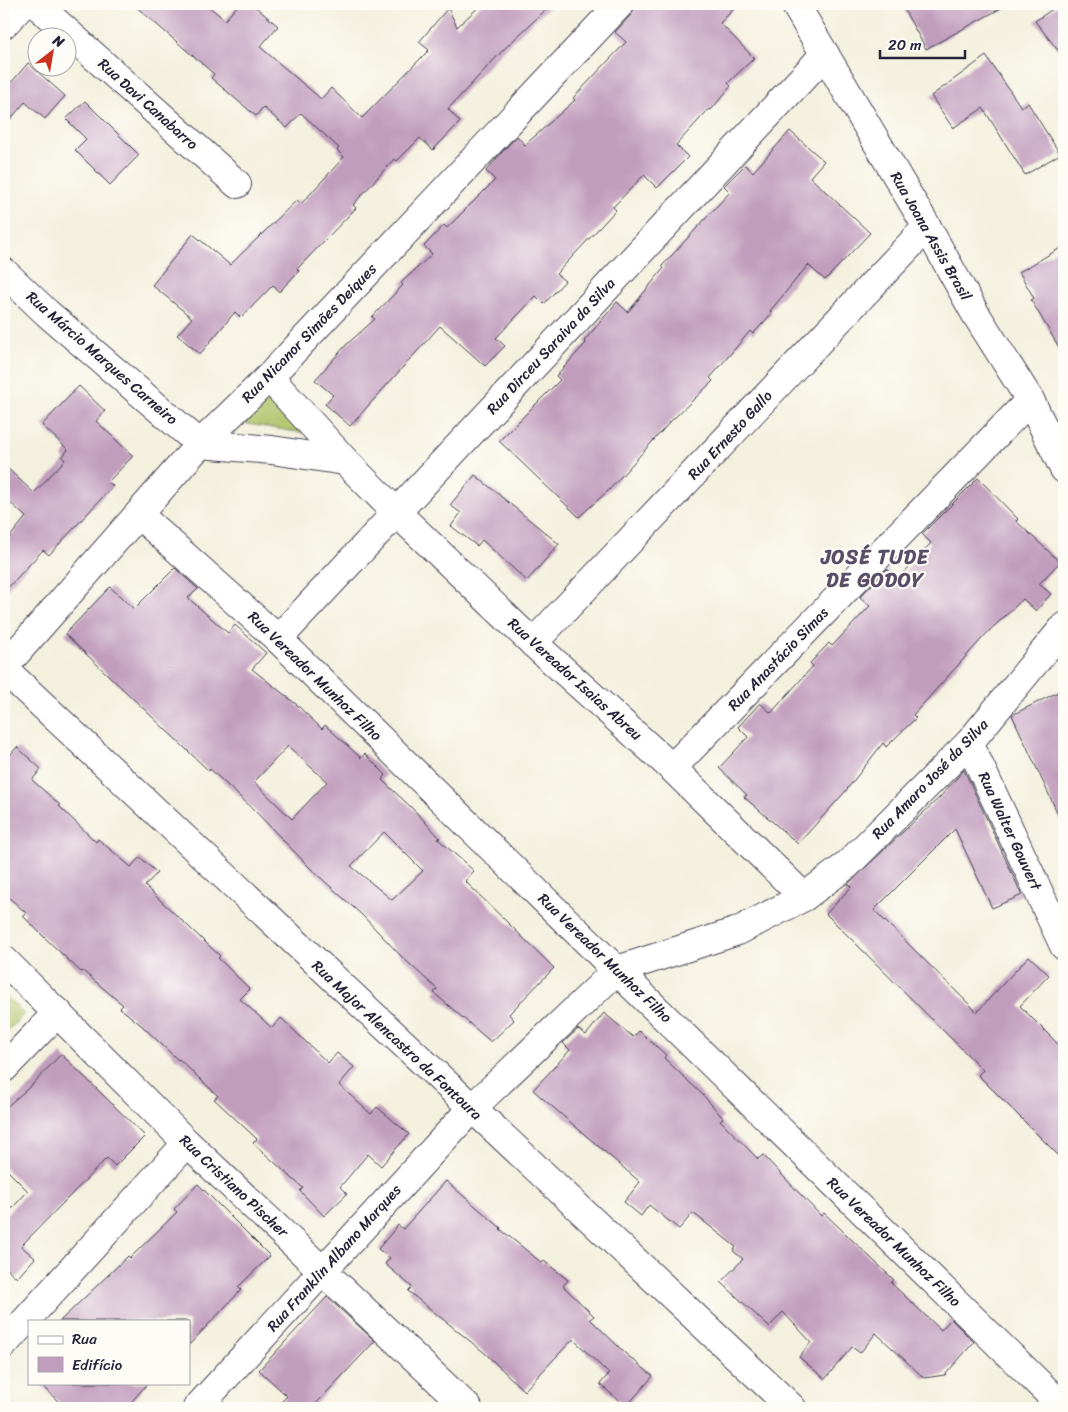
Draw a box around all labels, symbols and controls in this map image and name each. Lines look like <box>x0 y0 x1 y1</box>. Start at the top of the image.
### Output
north arrow <box>28 28 78 78</box>
text: N <box>47 28 69 55</box>
scale bar <box>880 28 966 60</box>
text: 20 m <box>888 32 922 58</box>
street label: Rua Davi Canabarro <box>92 52 204 157</box>
street label: Rua Joana Assis Brasil <box>883 166 979 306</box>
street label: Rua Nicanor Simões Deiques <box>235 257 383 409</box>
street label: Rua Dirceu Saraiva da Silva <box>480 271 622 421</box>
street label: Rua Márcio Marques Carneiro <box>20 284 184 432</box>
street label: Rua Ernesto Gallo <box>681 384 779 486</box>
district label: JOSÉ TUDE DE GODOY <box>820 540 930 598</box>
street label: Rua Anastácio Simas <box>721 600 835 717</box>
street label: Rua Vereador Munhoz Filho <box>242 605 388 748</box>
street label: Rua Vereador Isaias Abreu <box>502 611 648 747</box>
street label: Rua Amaro José da Silva <box>865 712 995 845</box>
street label: Rua Walter Gouvert <box>971 767 1049 896</box>
street label: Rua Vereador Munhoz Filho <box>532 887 678 1030</box>
street label: Rua Major Alencastro da Fontoura <box>306 954 489 1127</box>
street label: Rua Cristiano Pischer <box>173 1128 295 1244</box>
street label: Rua Vereador Munhoz Filho <box>821 1171 967 1314</box>
street label: Rua Franklin Albano Marques <box>260 1178 408 1338</box>
legend <box>28 1320 190 1384</box>
text: Rua <box>72 1326 97 1352</box>
text: Edifício <box>72 1352 123 1378</box>

